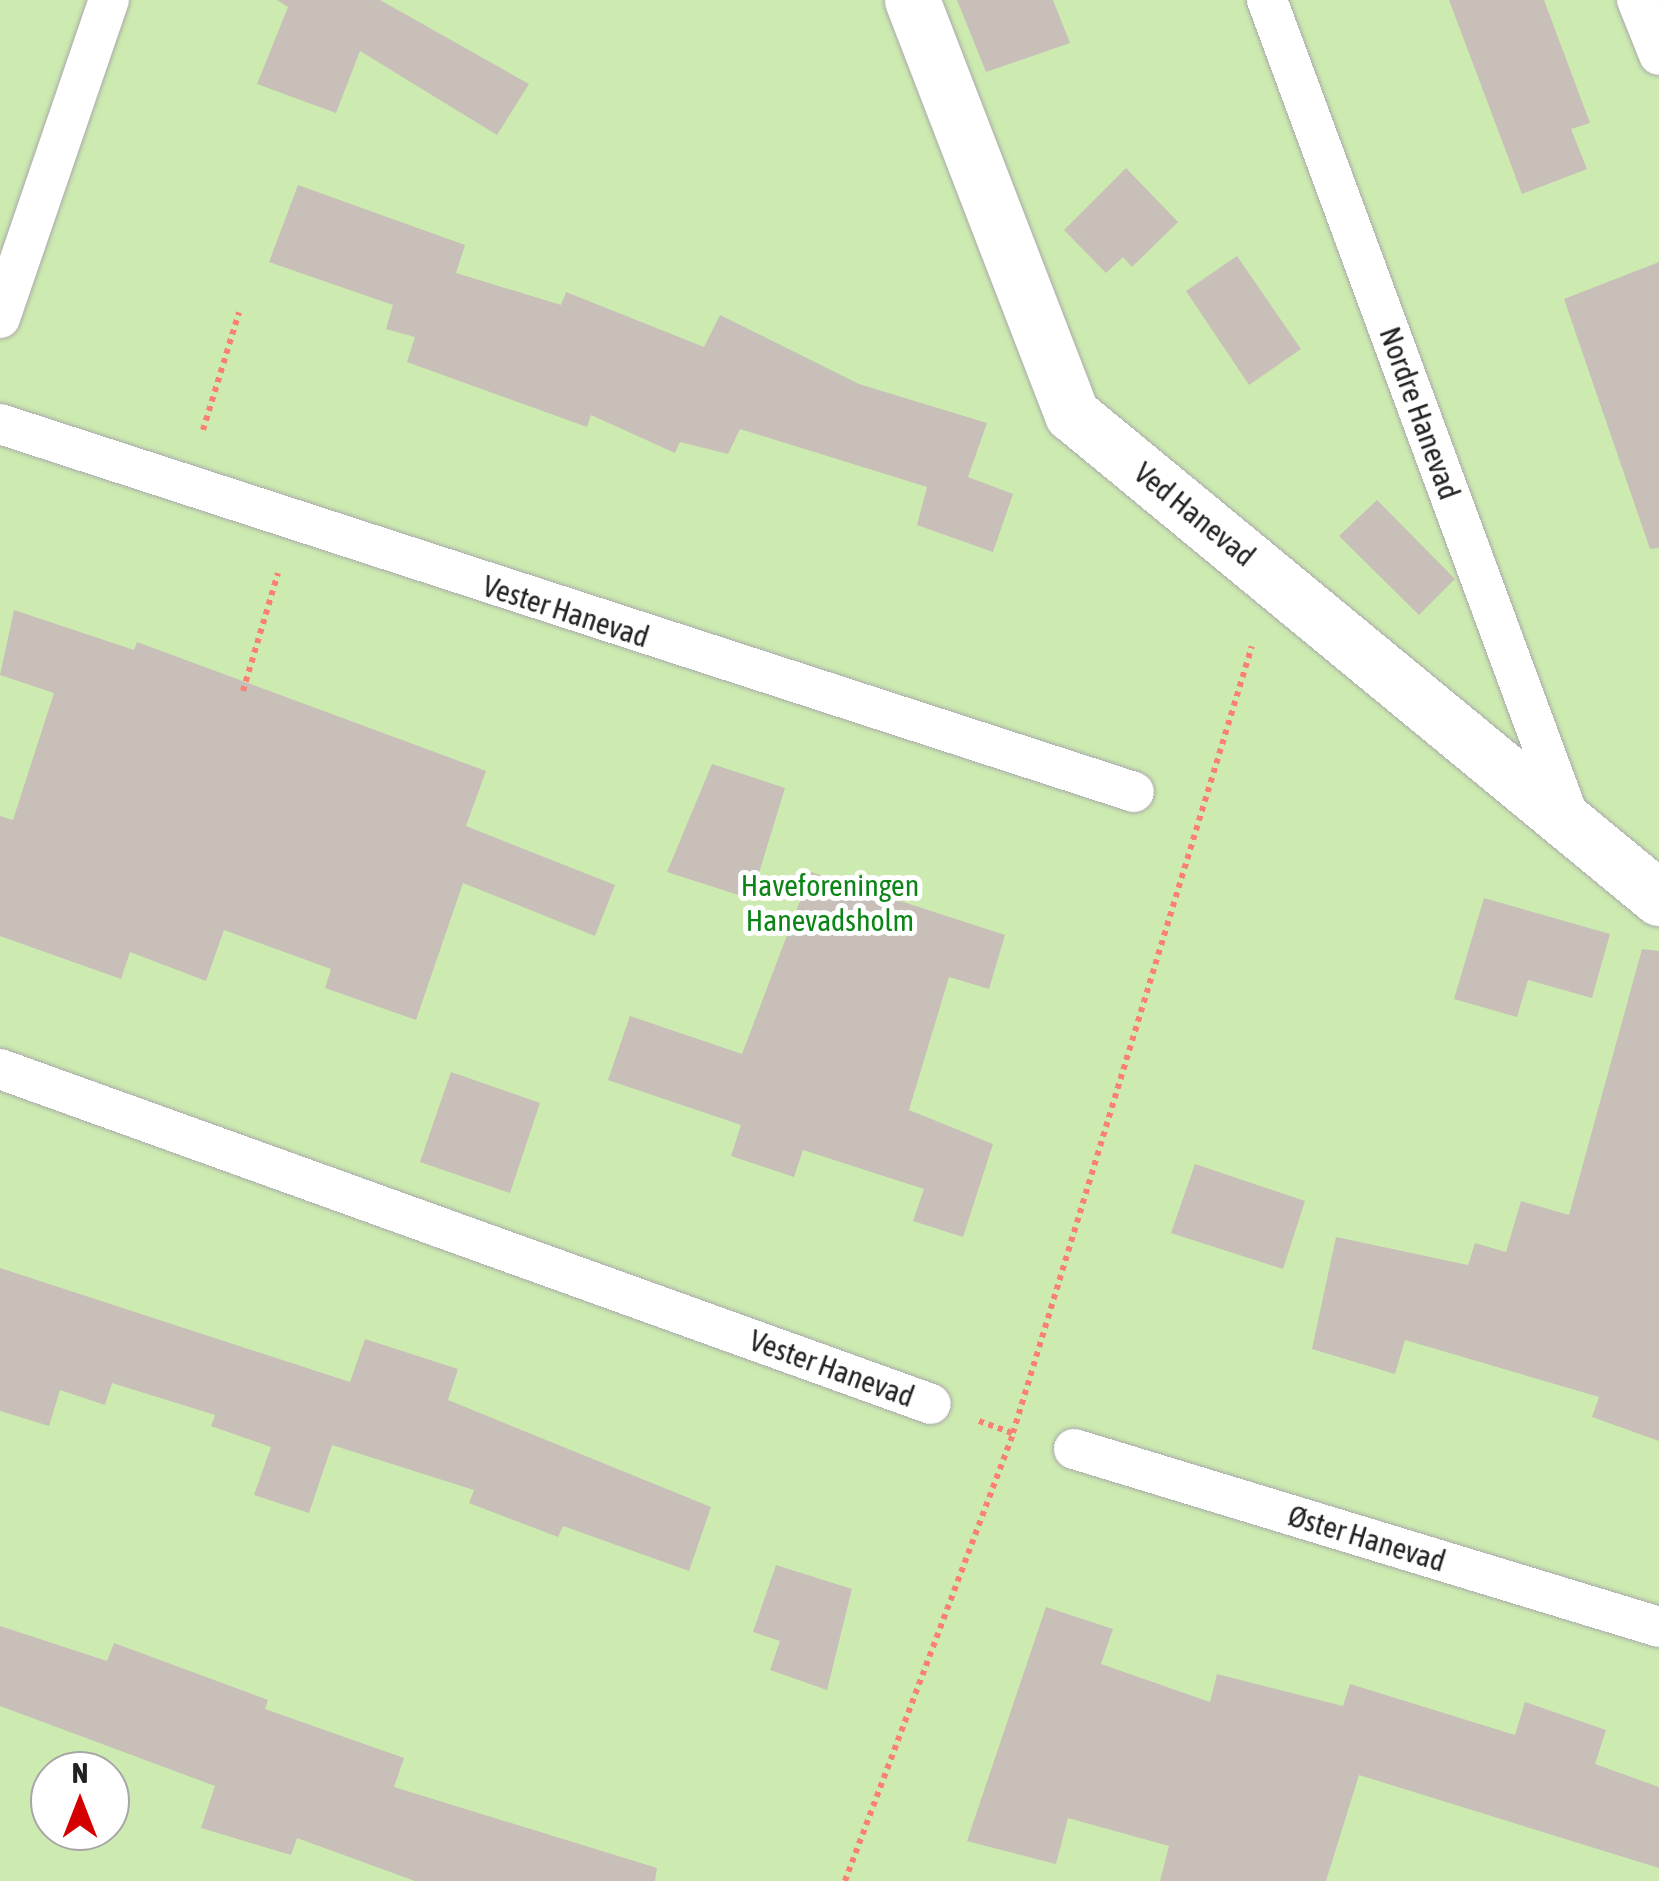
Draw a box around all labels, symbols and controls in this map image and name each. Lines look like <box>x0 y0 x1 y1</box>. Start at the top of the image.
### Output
street label: Nordre Hanevad <box>1372 322 1468 504</box>
street label: Ved Hanevad <box>1127 454 1263 574</box>
street label: Vester Hanevad <box>478 567 654 655</box>
park label: Haveforeningen Hanevadsholm <box>741 867 919 938</box>
street label: Vester Hanevad <box>745 1322 919 1414</box>
street label: Øster Hanevad <box>1284 1497 1450 1579</box>
north arrow <box>30 1751 130 1851</box>
text: N <box>72 1757 88 1789</box>

